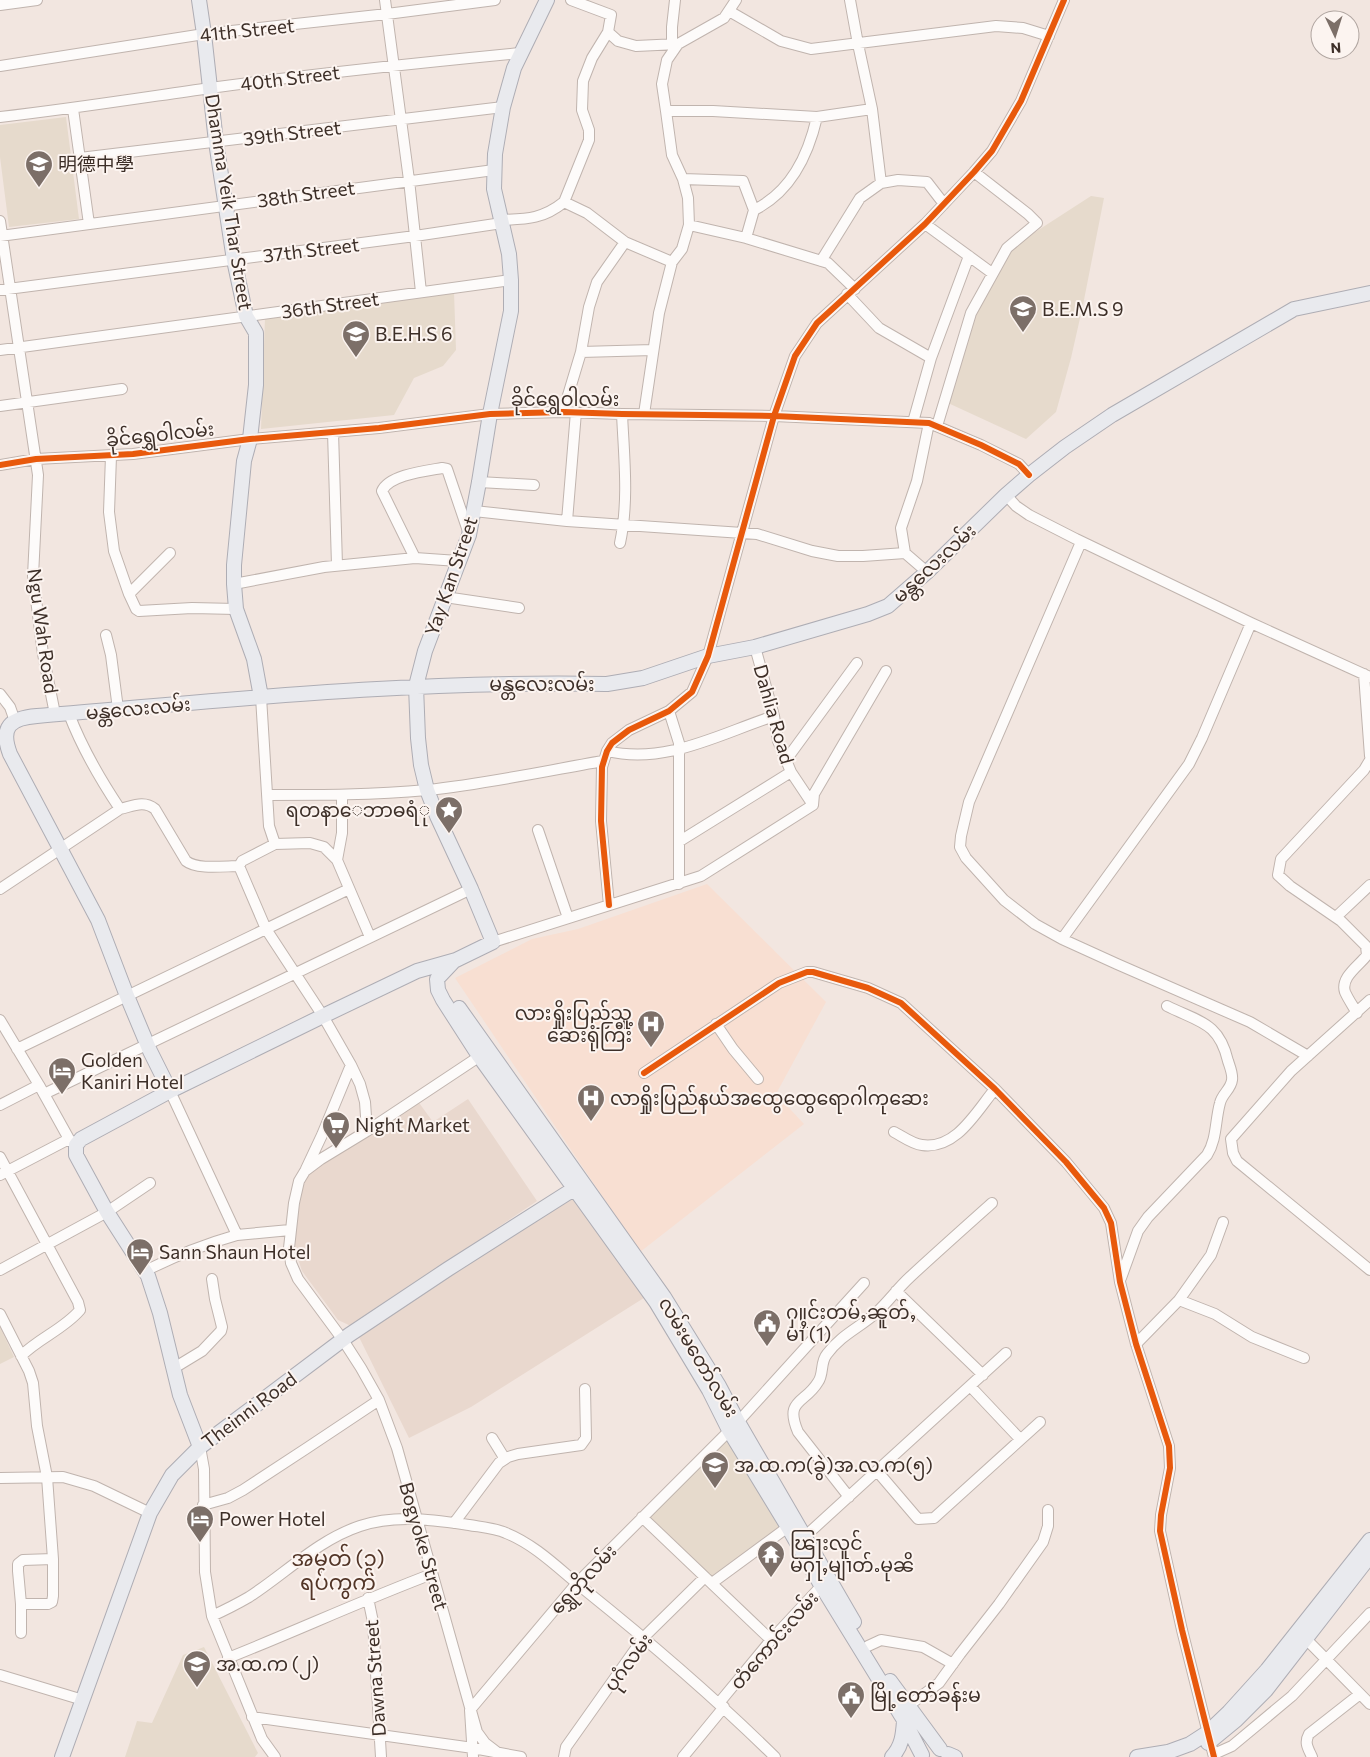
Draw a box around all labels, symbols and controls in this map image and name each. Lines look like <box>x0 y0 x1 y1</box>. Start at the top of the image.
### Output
north arrow <box>1310 10 1360 60</box>
street label: 41th Street <box>199 13 296 46</box>
text: N <box>1330 40 1342 57</box>
street label: 40th Street <box>239 60 341 95</box>
street label: Dhamma Yeik Thar Street <box>201 92 258 312</box>
street label: 39th Street <box>242 115 342 150</box>
school or university icon: 明德中學 <box>24 149 54 188</box>
place label: 明德中學 <box>58 152 134 175</box>
street label: 38th Street <box>256 175 356 212</box>
street label: 37th Street <box>261 232 361 267</box>
street label: 36th Street <box>280 286 380 323</box>
school or university icon: B.E.M.S 9 <box>1008 294 1038 333</box>
place label: B.E.M.S 9 <box>1042 297 1124 320</box>
school or university icon: B.E.H.S 6 <box>341 319 371 358</box>
place label: B.E.H.S 6 <box>375 322 453 345</box>
street label: ခိုင်ရွှေဝါလမ်း <box>511 385 619 416</box>
street label: ခိုင်ရွှေဝါလမ်း <box>104 414 216 457</box>
street label: Yay Kan Street <box>419 513 482 638</box>
street label: မန္တလေးလမ်း <box>886 517 983 611</box>
street label: Ngu Wah Road <box>23 567 64 695</box>
street label: Dahlia Road <box>749 661 800 766</box>
street label: မန္တလေးလမ်း <box>489 670 595 700</box>
street label: မန္တလေးလမ်း <box>84 689 192 729</box>
place icon: ရတနာေဘာဓရံု <box>434 795 464 834</box>
place label: ရတနာေဘာဓရံု <box>286 798 430 827</box>
place label: လားရှိုးပြည်သူ့ ဆေးရုံကြီး <box>515 999 634 1052</box>
hospital icon: လားရှိုးပြည်သူ့ ဆေးရုံကြီး <box>636 1009 666 1048</box>
place label: Golden Kaniri Hotel <box>81 1048 184 1093</box>
hotel icon: Golden Kaniri Hotel <box>47 1056 77 1095</box>
hospital icon: လာရှိုးပြည်နယ်အထွေထွေရောဂါကုဆေး <box>576 1083 606 1122</box>
place label: လာရှိုးပြည်နယ်အထွေထွေရောဂါကုဆေး <box>610 1084 929 1115</box>
supermarket icon: Night Market <box>321 1110 351 1149</box>
place label: Night Market <box>355 1113 470 1136</box>
hotel icon: Sann Shaun Hotel <box>125 1237 155 1276</box>
place label: Sann Shaun Hotel <box>159 1240 311 1263</box>
street label: လမ်းမတော်လမ်း <box>654 1291 746 1421</box>
place label: ႁူင်းတမ်ႇၼူတ်ႇ မၢႆ (1) <box>786 1298 916 1345</box>
public building icon: ႁူင်းတမ်ႇၼူတ်ႇ မၢႆ (1) <box>752 1308 782 1347</box>
street label: Theinni Road <box>197 1367 301 1453</box>
school or university icon: အ.ထ.က(ခွဲ)အ.လ.က(၅) <box>700 1450 730 1489</box>
place label: အ.ထ.က(ခွဲ)အ.လ.က(၅) <box>734 1453 933 1481</box>
street label: Bogyoke Street <box>395 1479 454 1613</box>
hotel icon: Power Hotel <box>185 1504 215 1543</box>
place label: Power Hotel <box>219 1507 326 1530</box>
place label: ၽြႃးလူင် မႁႃႇမျၢတ်ႉမုၼိ <box>790 1529 915 1582</box>
street label: ရွှေဘိုလမ်း <box>543 1538 625 1622</box>
temple icon: ၽြႃးလူင် မႁႃႇမျၢတ်ႉမုၼိ <box>756 1539 786 1578</box>
district label: အမှတ် (၃) ရပ်ကွက် <box>291 1543 385 1600</box>
street label: တံကောင်းလမ်း <box>723 1584 823 1694</box>
street label: Dawna Street <box>359 1619 390 1737</box>
street label: ပုဂံလမ်း <box>597 1627 662 1699</box>
school or university icon: အ.ထ.က (၂) <box>182 1649 212 1688</box>
place label: အ.ထ.က (၂) <box>216 1652 319 1680</box>
public building icon: မြို့တော်ခန်းမ <box>836 1680 866 1719</box>
place label: မြို့တော်ခန်းမ <box>870 1681 981 1711</box>

